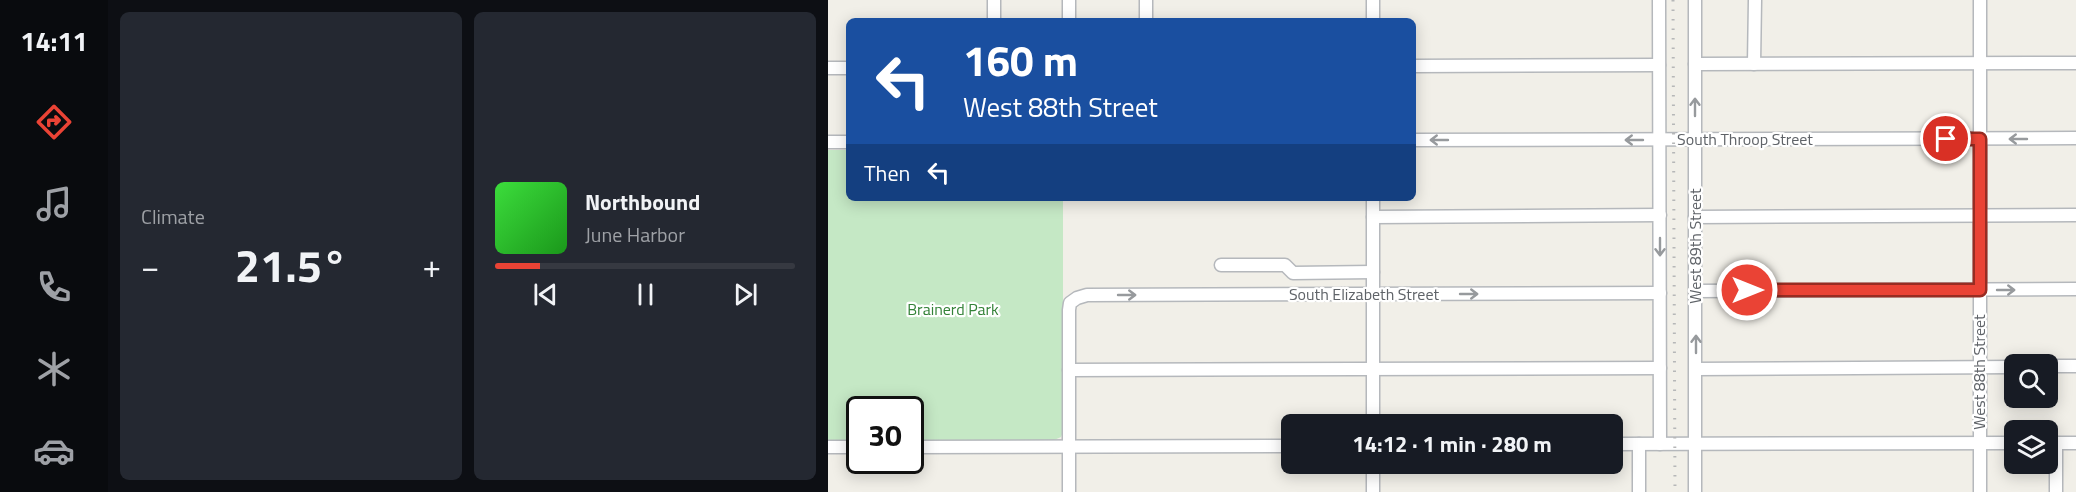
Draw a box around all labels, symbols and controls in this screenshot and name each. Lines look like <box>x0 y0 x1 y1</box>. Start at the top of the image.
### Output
text: 14:11 <box>20 20 88 61</box>
text: 160 m <box>963 28 1078 92</box>
icon: left <box>864 42 942 120</box>
text: West 88th Street <box>963 86 1158 127</box>
one-way arrow <box>1689 97 1701 117</box>
icon: directions <box>33 101 75 143</box>
pin <box>1920 113 1971 164</box>
icon: arrive <box>1929 122 1962 155</box>
street label: South Throop Street <box>1677 127 1813 151</box>
one-way arrow <box>2008 133 2028 145</box>
one-way arrow <box>1429 134 1449 146</box>
one-way arrow <box>1624 134 1644 146</box>
text: Then <box>864 156 910 190</box>
icon: left <box>922 156 955 189</box>
icon: music <box>33 183 75 225</box>
text: Northbound <box>585 185 700 219</box>
street label: West 89th Street <box>1683 188 1707 304</box>
text: Climate <box>141 201 205 232</box>
text: June Harbor <box>585 219 685 250</box>
text: 21.5° <box>235 231 347 299</box>
one-way arrow <box>1654 237 1666 257</box>
text: − <box>141 241 159 291</box>
text: + <box>423 241 441 291</box>
position arrow <box>1715 258 1779 322</box>
icon: phone <box>33 266 75 308</box>
icon: previous <box>529 278 562 311</box>
icon: pause <box>629 278 662 311</box>
icon: next <box>729 278 762 311</box>
street label: South Elizabeth Street <box>1289 282 1439 306</box>
one-way arrow <box>1996 284 2016 295</box>
one-way arrow <box>1458 288 1478 300</box>
one-way arrow <box>1116 289 1136 301</box>
park label: Brainerd Park <box>907 297 999 321</box>
street label: West 88th Street <box>1967 314 1991 430</box>
one-way arrow <box>1690 334 1702 354</box>
icon: climate <box>33 348 75 390</box>
map controls <box>2004 354 2058 474</box>
button: search <box>2004 354 2058 408</box>
speed limit sign: 30 <box>846 396 924 474</box>
button: layers <box>2004 420 2058 474</box>
text: 14:12 · 1 min · 280 m <box>1352 427 1552 461</box>
icon: car <box>33 430 75 472</box>

